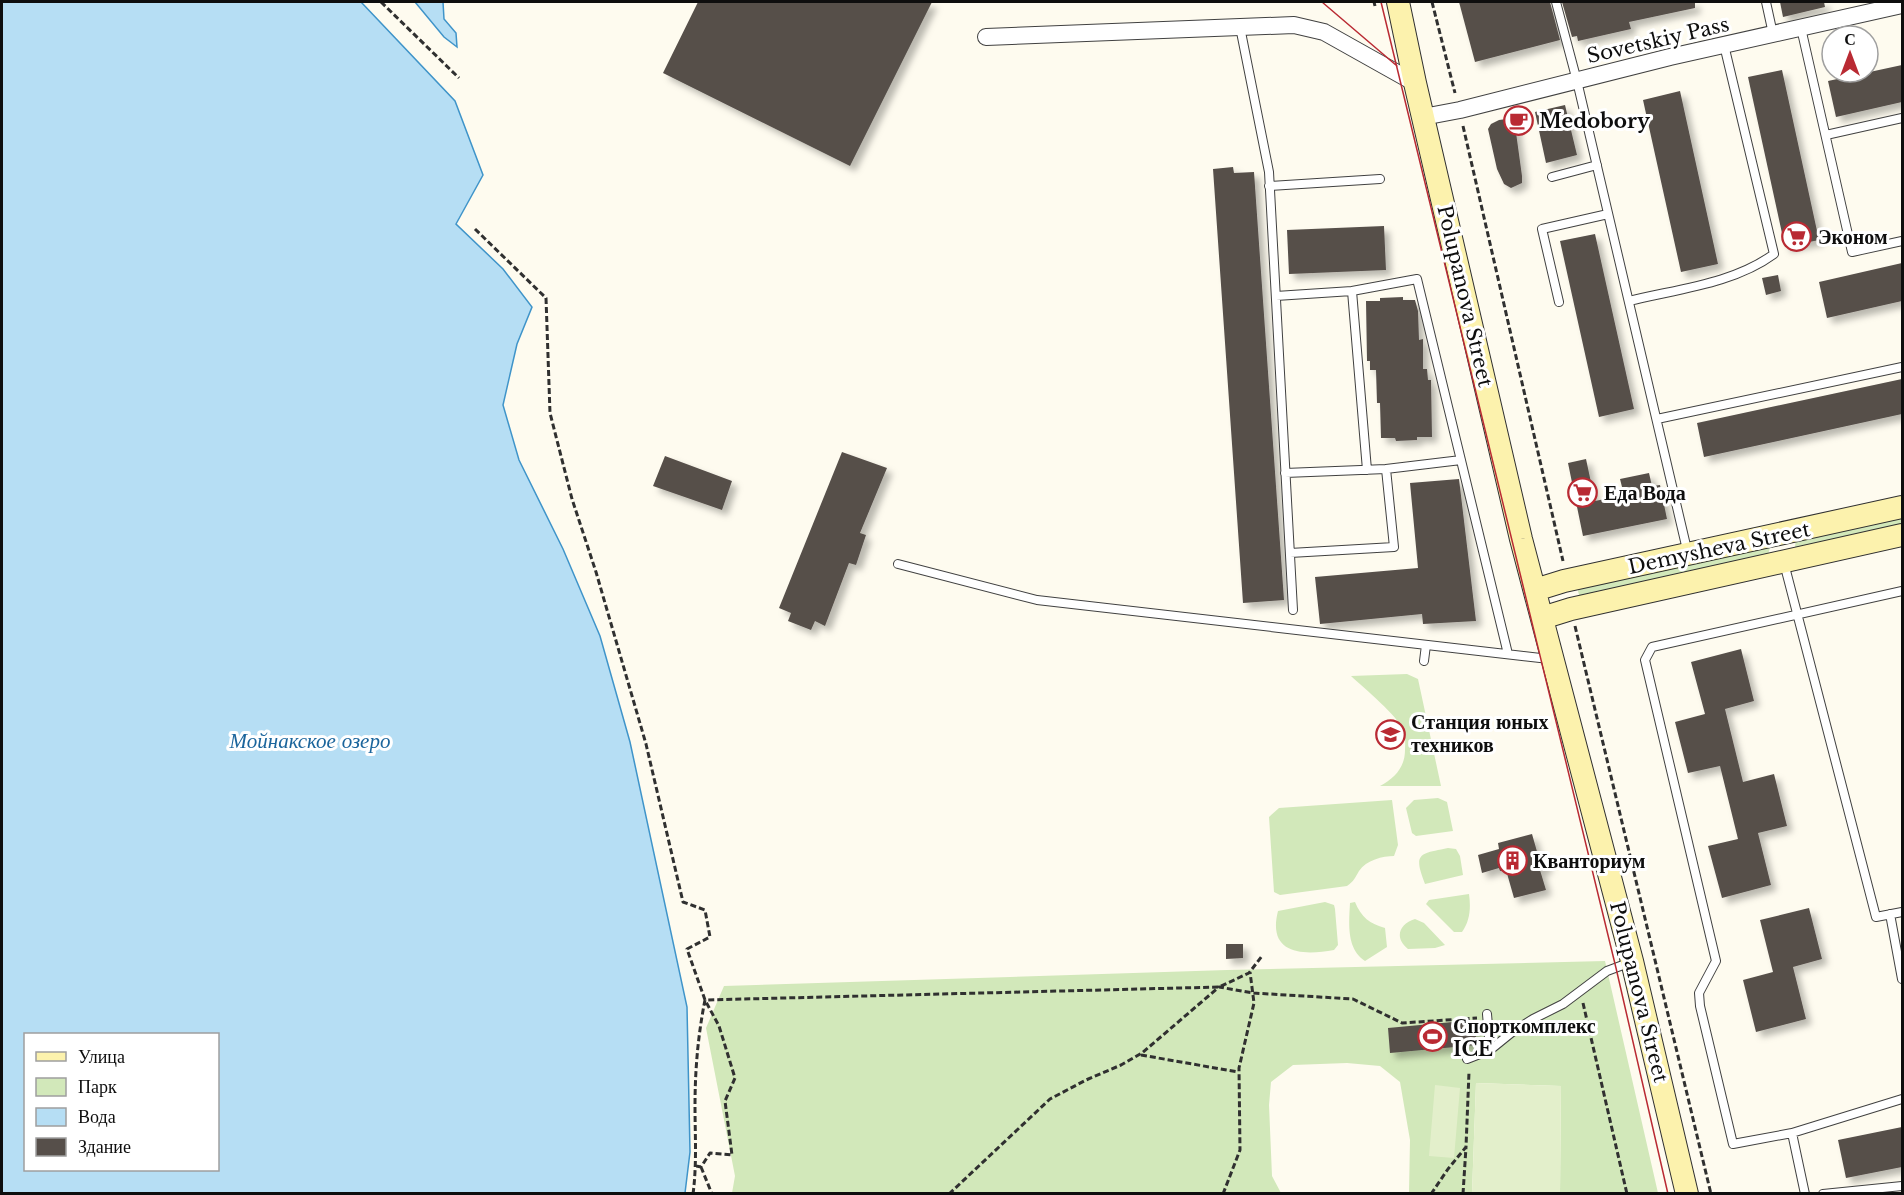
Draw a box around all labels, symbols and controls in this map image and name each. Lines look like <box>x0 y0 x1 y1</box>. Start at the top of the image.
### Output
street label: Sovetskiy Pass <box>1585 12 1731 68</box>
north arrow <box>1820 24 1880 84</box>
text: С <box>1844 29 1856 49</box>
cafe icon: Medobory <box>1502 105 1534 137</box>
place label: Medobory <box>1539 109 1651 133</box>
street label: Polupanova Street <box>1432 203 1498 390</box>
supermarket icon: Эконом <box>1781 221 1813 253</box>
place label: Эконом <box>1818 225 1888 249</box>
supermarket icon: Еда Вода <box>1567 477 1599 509</box>
place label: Еда Вода <box>1604 481 1686 505</box>
street label: Demysheva Street <box>1626 517 1813 579</box>
place label: Станция юных техников <box>1411 710 1548 757</box>
school or university icon: Станция юных техников <box>1374 718 1406 750</box>
water label: Мойнакское озеро <box>229 728 390 754</box>
building icon: Кванториум <box>1496 845 1528 877</box>
place label: Кванториум <box>1533 849 1645 873</box>
street label: Polupanova Street <box>1605 899 1673 1086</box>
place label: Спорткомплекс ICE <box>1453 1014 1596 1061</box>
sports icon: Спорткомплекс ICE <box>1416 1021 1448 1053</box>
legend <box>24 1033 219 1171</box>
text: Улица <box>78 1046 125 1068</box>
text: Парк <box>78 1076 117 1098</box>
text: Вода <box>78 1106 116 1128</box>
text: Здание <box>78 1136 131 1158</box>

